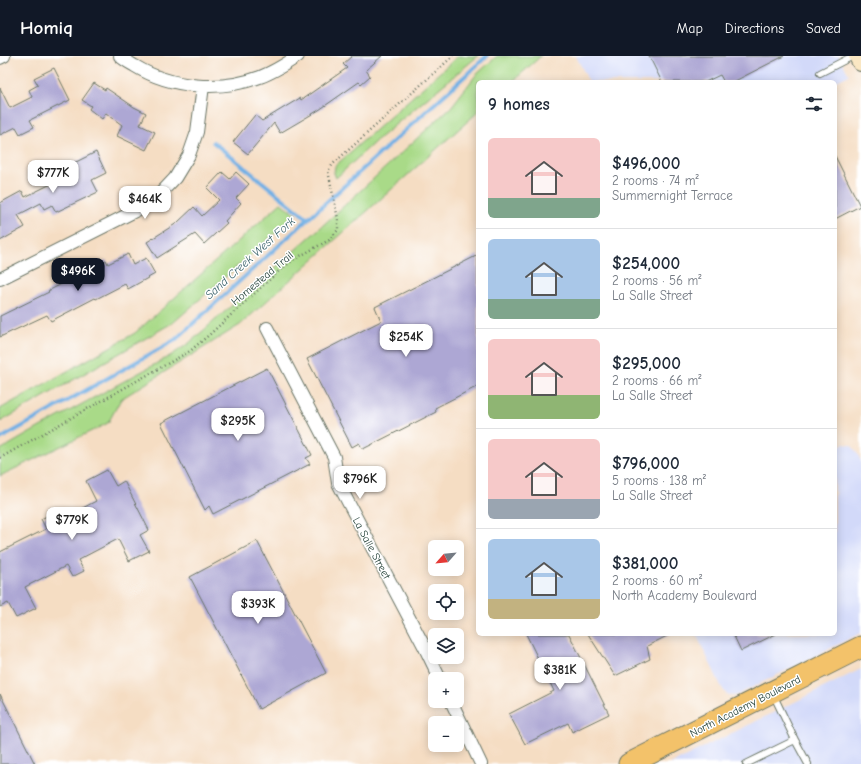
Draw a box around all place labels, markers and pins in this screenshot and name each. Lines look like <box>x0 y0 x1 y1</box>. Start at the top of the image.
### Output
pin: $777K <box>25 160 81 194</box>
pin: $464K <box>117 186 173 220</box>
pin: $496K <box>50 258 106 292</box>
pin: $254K <box>378 324 434 358</box>
pin: $295K <box>210 408 266 442</box>
pin: $796K <box>332 466 388 500</box>
pin: $779K <box>44 507 100 541</box>
pin: $393K <box>230 591 286 625</box>
pin: $381K <box>532 657 588 691</box>

